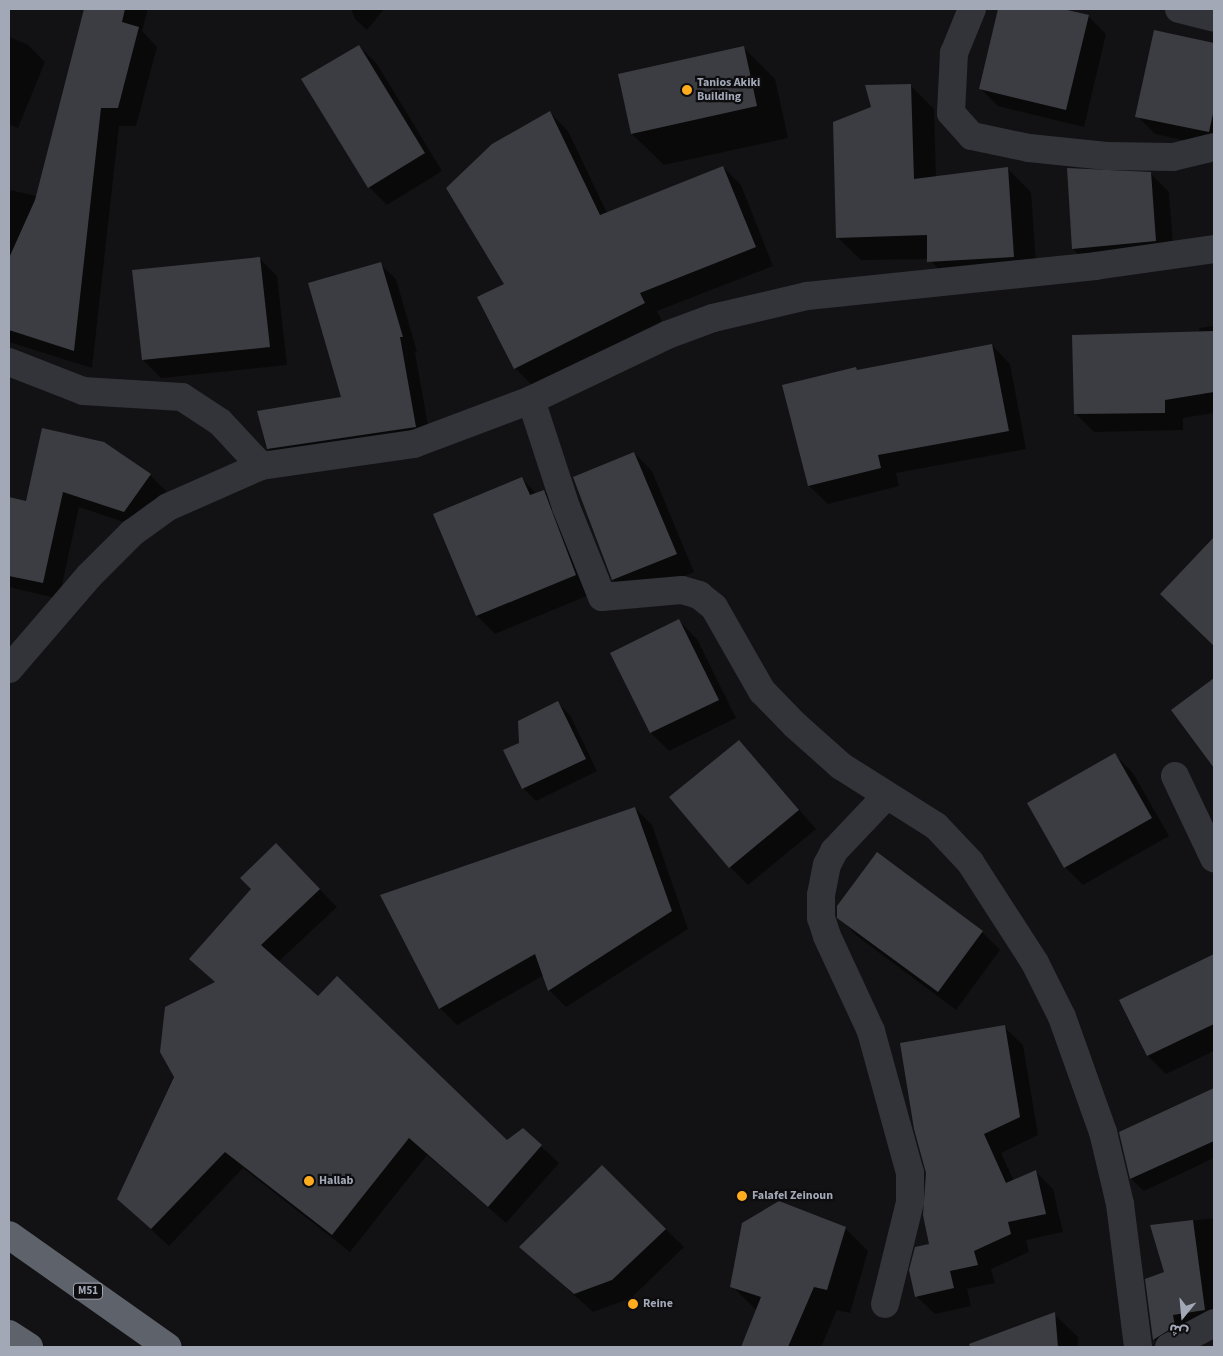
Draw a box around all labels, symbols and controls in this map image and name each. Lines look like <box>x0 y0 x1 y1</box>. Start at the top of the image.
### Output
place label: Tanios Akiki Building <box>697 76 760 104</box>
marker: Tanios Akiki Building <box>681 84 693 96</box>
place label: Hallab <box>319 1174 353 1188</box>
marker: Hallab <box>303 1175 315 1187</box>
place label: Falafel Zeinoun <box>752 1189 833 1203</box>
marker: Falafel Zeinoun <box>736 1190 748 1202</box>
road number: M51 <box>73 1282 103 1300</box>
north arrow <box>1158 1291 1208 1341</box>
place label: Reine <box>643 1297 673 1311</box>
marker: Reine <box>627 1298 639 1310</box>
text: ش <box>1167 1318 1191 1343</box>

